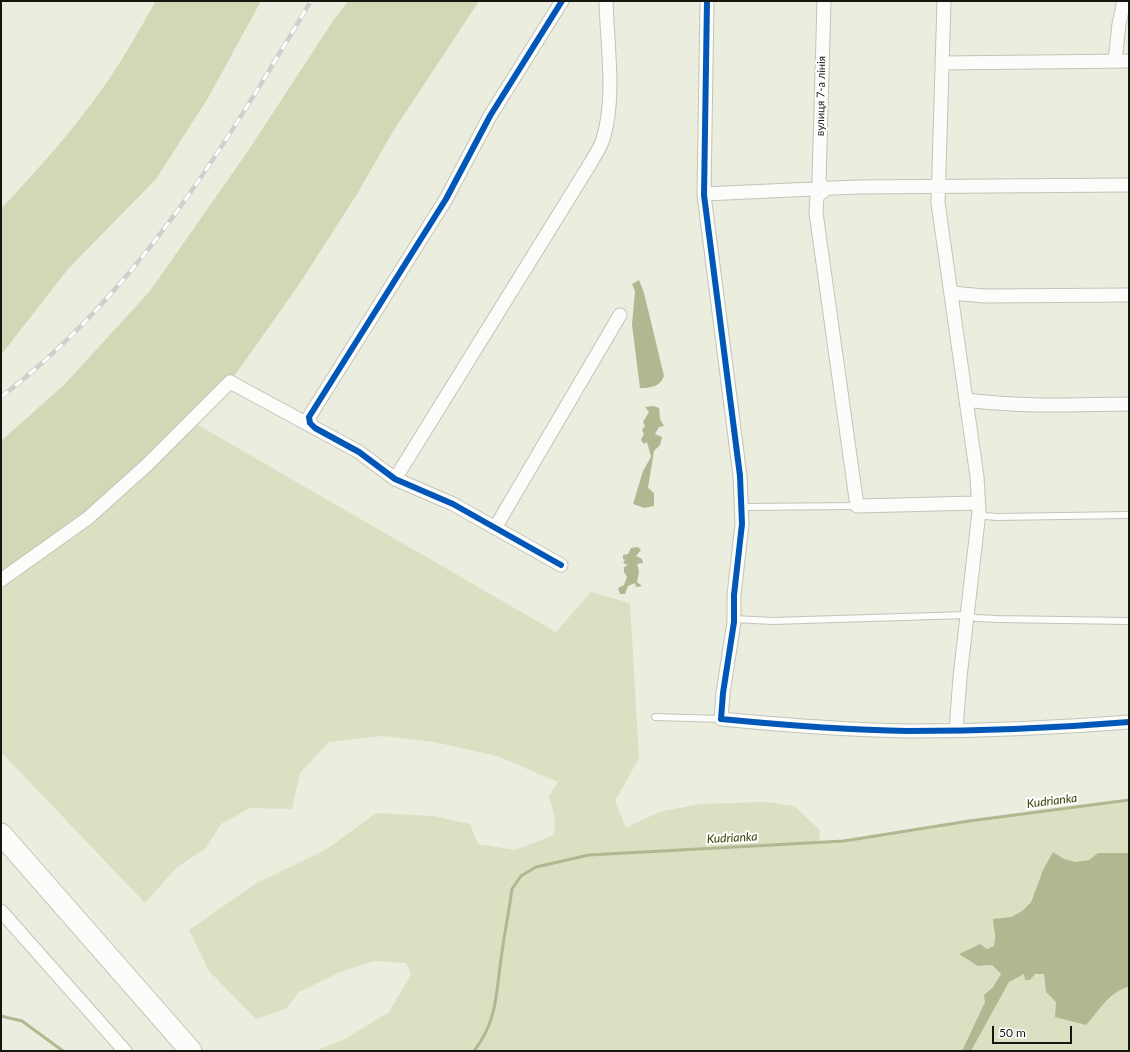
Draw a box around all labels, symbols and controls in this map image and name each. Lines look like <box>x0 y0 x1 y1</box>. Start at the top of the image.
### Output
street label: вулиця 7-а лінія <box>814 56 828 136</box>
water label: Kudrianka <box>1026 791 1078 811</box>
water label: Kudrianka <box>706 829 758 847</box>
scale bar <box>994 1018 1074 1044</box>
text: 50 m <box>999 1025 1026 1040</box>

